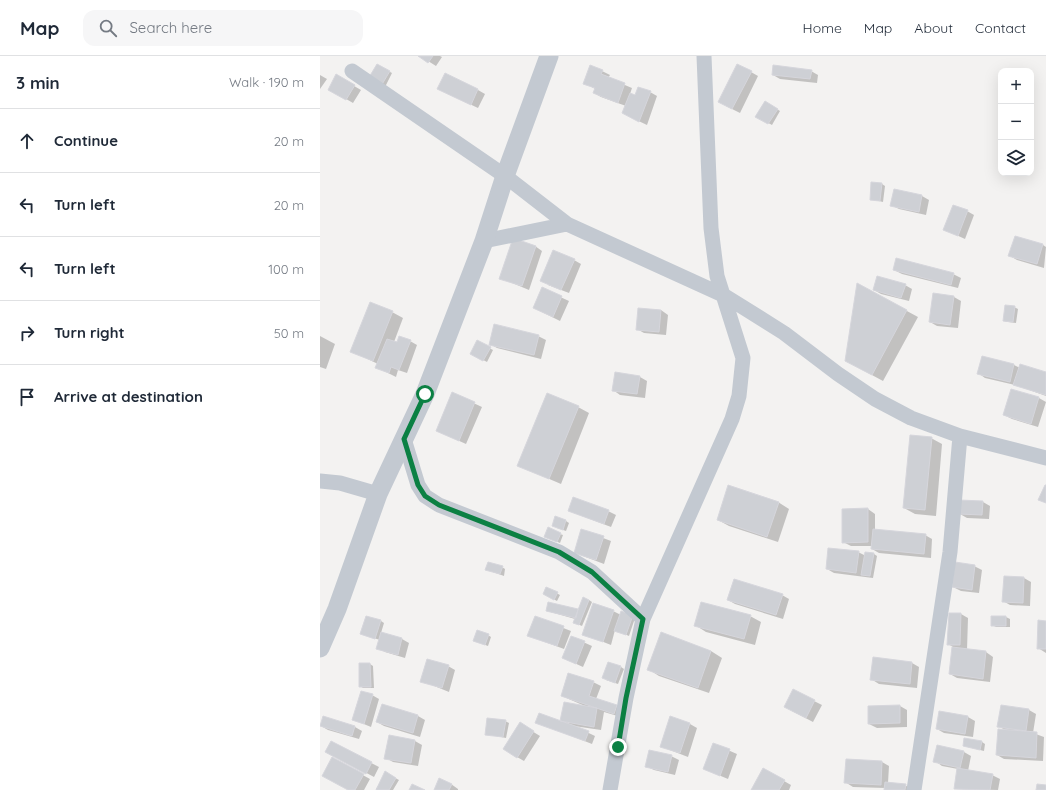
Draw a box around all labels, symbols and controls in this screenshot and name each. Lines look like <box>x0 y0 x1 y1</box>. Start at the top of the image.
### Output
search box <box>83 10 363 46</box>
text: Map <box>20 16 59 40</box>
icon: search <box>97 17 119 39</box>
text: Search here <box>129 18 212 37</box>
text: Home <box>803 19 842 37</box>
text: Map <box>864 19 892 37</box>
text: About <box>914 19 953 37</box>
text: Contact <box>975 19 1026 37</box>
map controls <box>998 68 1034 176</box>
button: + <box>998 68 1034 104</box>
text: 3 min <box>16 72 60 93</box>
text: Walk · 190 m <box>229 74 304 90</box>
button: − <box>998 104 1034 140</box>
icon: ahead <box>16 130 38 152</box>
text: Continue <box>54 131 118 150</box>
text: 20 m <box>274 133 304 149</box>
button: layers <box>998 140 1034 176</box>
icon: left <box>16 194 38 216</box>
text: Turn left <box>54 195 116 214</box>
text: 20 m <box>274 197 304 213</box>
icon: left <box>16 258 38 280</box>
text: Turn left <box>54 259 116 278</box>
text: 100 m <box>268 261 304 277</box>
icon: right <box>16 322 38 344</box>
text: Turn right <box>54 323 125 342</box>
text: 50 m <box>274 325 304 341</box>
route start <box>416 385 434 403</box>
icon: arrive <box>16 386 38 408</box>
text: Arrive at destination <box>54 387 203 406</box>
route end <box>609 738 627 756</box>

